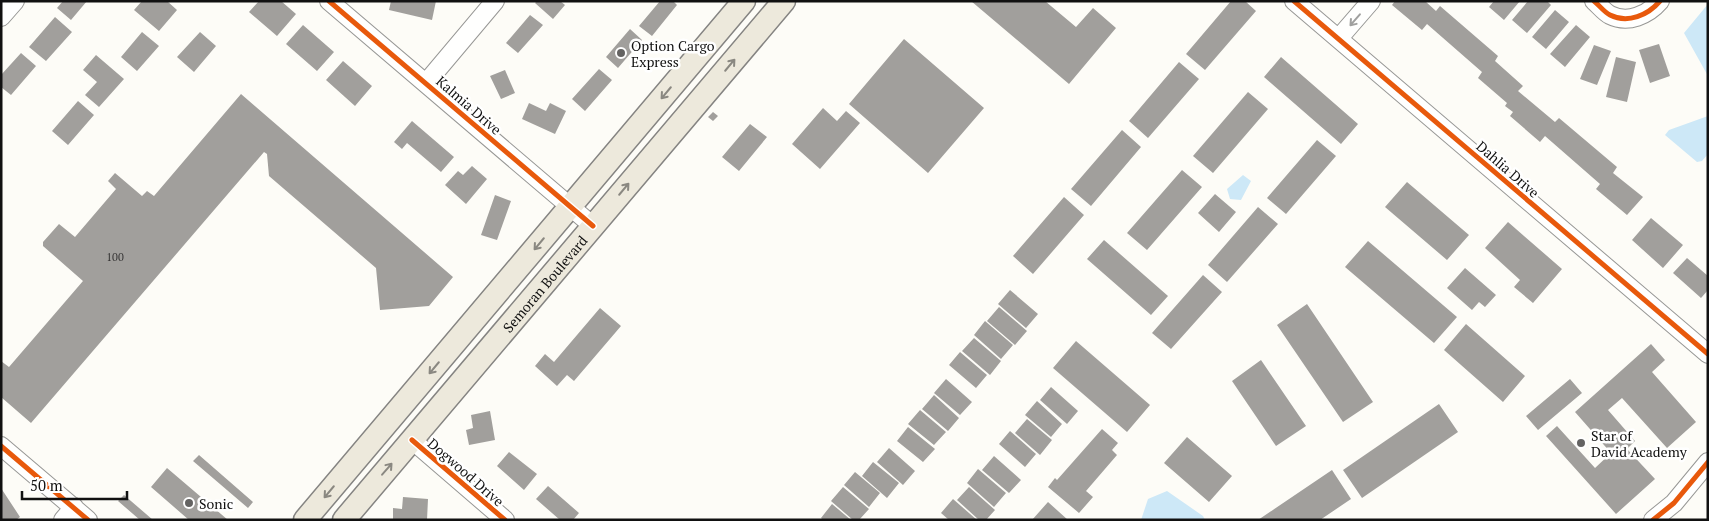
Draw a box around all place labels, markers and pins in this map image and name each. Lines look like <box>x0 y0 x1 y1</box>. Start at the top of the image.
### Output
place label: Option Cargo Express <box>631 36 715 71</box>
marker: Option Cargo Express <box>615 47 627 59</box>
place label: Star of David Academy <box>1591 426 1688 461</box>
marker: Star of David Academy <box>1575 437 1587 449</box>
place label: Sonic <box>199 494 233 513</box>
marker: Sonic <box>183 497 195 509</box>

